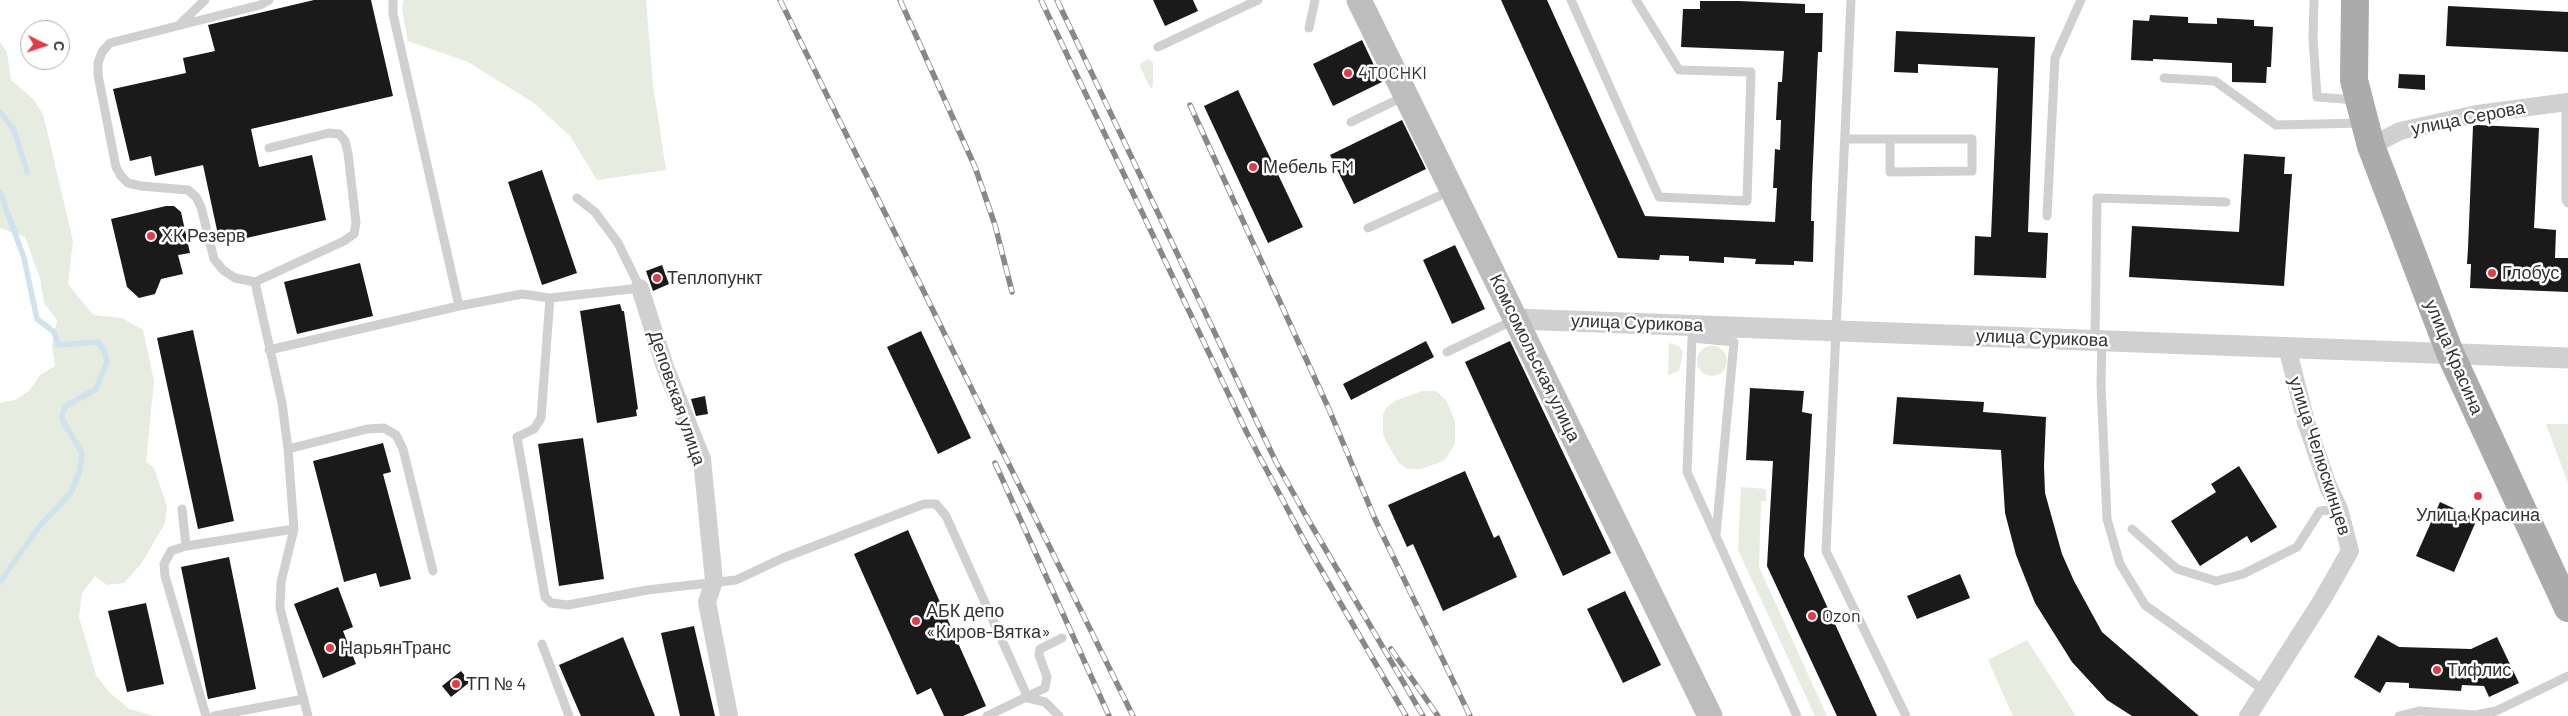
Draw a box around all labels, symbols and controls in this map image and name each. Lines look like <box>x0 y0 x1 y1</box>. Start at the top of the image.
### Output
north arrow <box>20 20 70 70</box>
text: С <box>51 40 68 52</box>
place label: 4TOCHKI <box>1358 62 1427 84</box>
marker: 4TOCHKI <box>1342 67 1354 79</box>
street label: улица Серова <box>2409 96 2527 140</box>
place label: Мебель FM <box>1263 156 1354 178</box>
marker: Мебель FM <box>1247 161 1259 173</box>
place label: ХК Резерв <box>161 225 246 247</box>
marker: ХК Резерв <box>145 230 157 242</box>
place label: Глобус <box>2502 262 2559 284</box>
place label: Теплопункт <box>667 267 762 289</box>
marker: Глобус <box>2486 267 2498 279</box>
street label: Комсомольская улица <box>1485 271 1585 445</box>
marker: Теплопункт <box>651 272 663 284</box>
street label: улица Красина <box>2420 296 2488 418</box>
street label: улица Сурикова <box>1570 310 1704 336</box>
street label: улица Сурикова <box>1975 325 2109 351</box>
street label: Деповская улица <box>644 328 710 468</box>
street label: улица Челюскинцев <box>2284 374 2356 538</box>
marker: Улица Красина <box>2472 490 2484 502</box>
place label: Улица Красина <box>2416 504 2540 526</box>
place label: АБК депо «Киров-Вятка» <box>926 600 1051 642</box>
place label: Ozon <box>1822 605 1861 627</box>
marker: Ozon <box>1806 610 1818 622</box>
marker: АБК депо «Киров-Вятка» <box>910 615 922 627</box>
place label: НарьянТранс <box>340 637 451 659</box>
marker: НарьянТранс <box>324 642 336 654</box>
place label: Тифлис <box>2447 659 2511 681</box>
marker: Тифлис <box>2431 664 2443 676</box>
place label: ТП № 4 <box>466 673 526 695</box>
marker: ТП № 4 <box>450 678 462 690</box>

